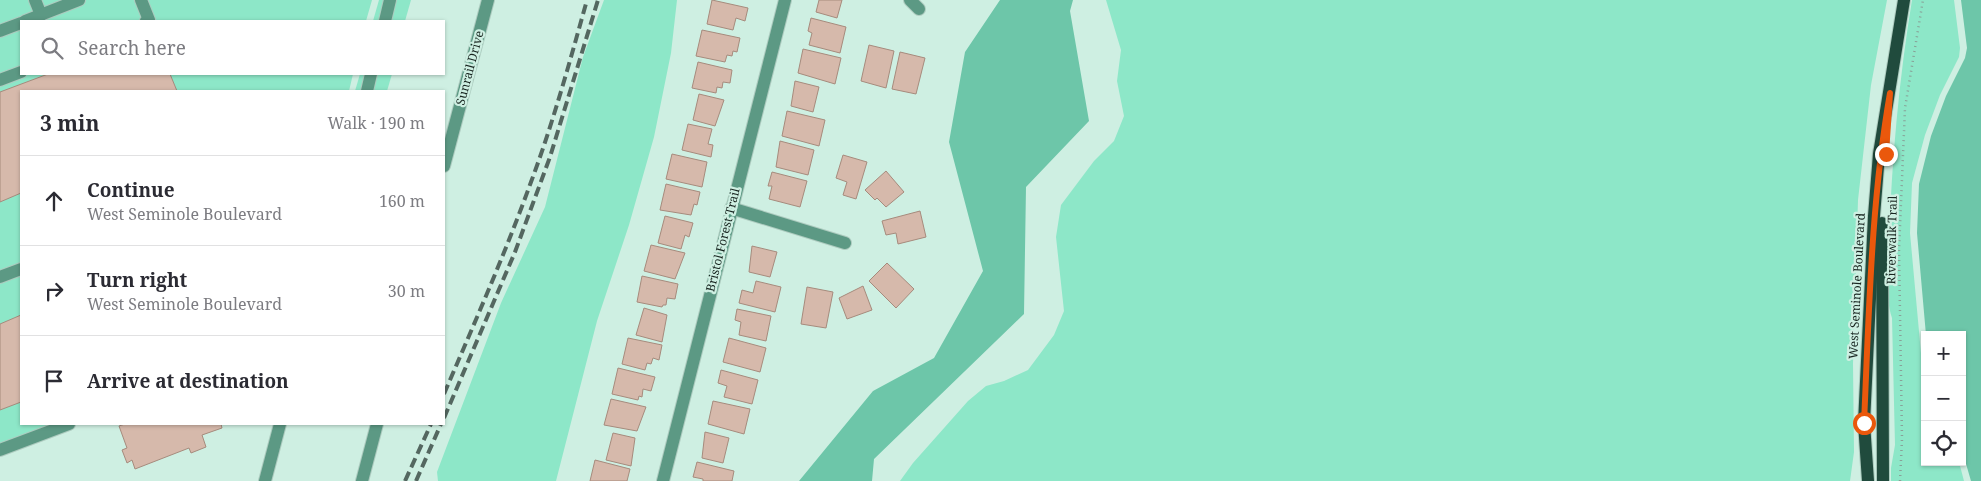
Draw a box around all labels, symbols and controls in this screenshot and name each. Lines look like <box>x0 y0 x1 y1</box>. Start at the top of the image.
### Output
search box <box>20 20 445 75</box>
street label: Sunrail Drive <box>451 29 488 107</box>
icon: search <box>38 34 66 62</box>
text: Search here <box>78 35 186 61</box>
text: 3 min <box>40 109 99 137</box>
text: Walk · 190 m <box>328 112 425 134</box>
route end <box>1875 143 1898 166</box>
text: Continue <box>87 177 175 203</box>
street label: Bristol Forest Trail <box>701 186 744 293</box>
icon: ahead <box>40 187 68 215</box>
text: 160 m <box>379 190 425 212</box>
street label: Riverwalk Trail <box>1882 195 1901 285</box>
text: West Seminole Boulevard <box>87 203 282 225</box>
street label: West Seminole Boulevard <box>1844 212 1869 359</box>
text: Turn right <box>87 267 187 293</box>
icon: right <box>40 277 68 305</box>
text: 30 m <box>388 280 425 302</box>
text: West Seminole Boulevard <box>87 293 282 315</box>
map controls <box>1921 331 1966 466</box>
button: + <box>1921 331 1966 376</box>
icon: arrive <box>40 367 68 395</box>
text: Arrive at destination <box>87 368 289 394</box>
button: − <box>1921 376 1966 421</box>
route start <box>1853 412 1876 435</box>
button: locate <box>1921 421 1966 466</box>

